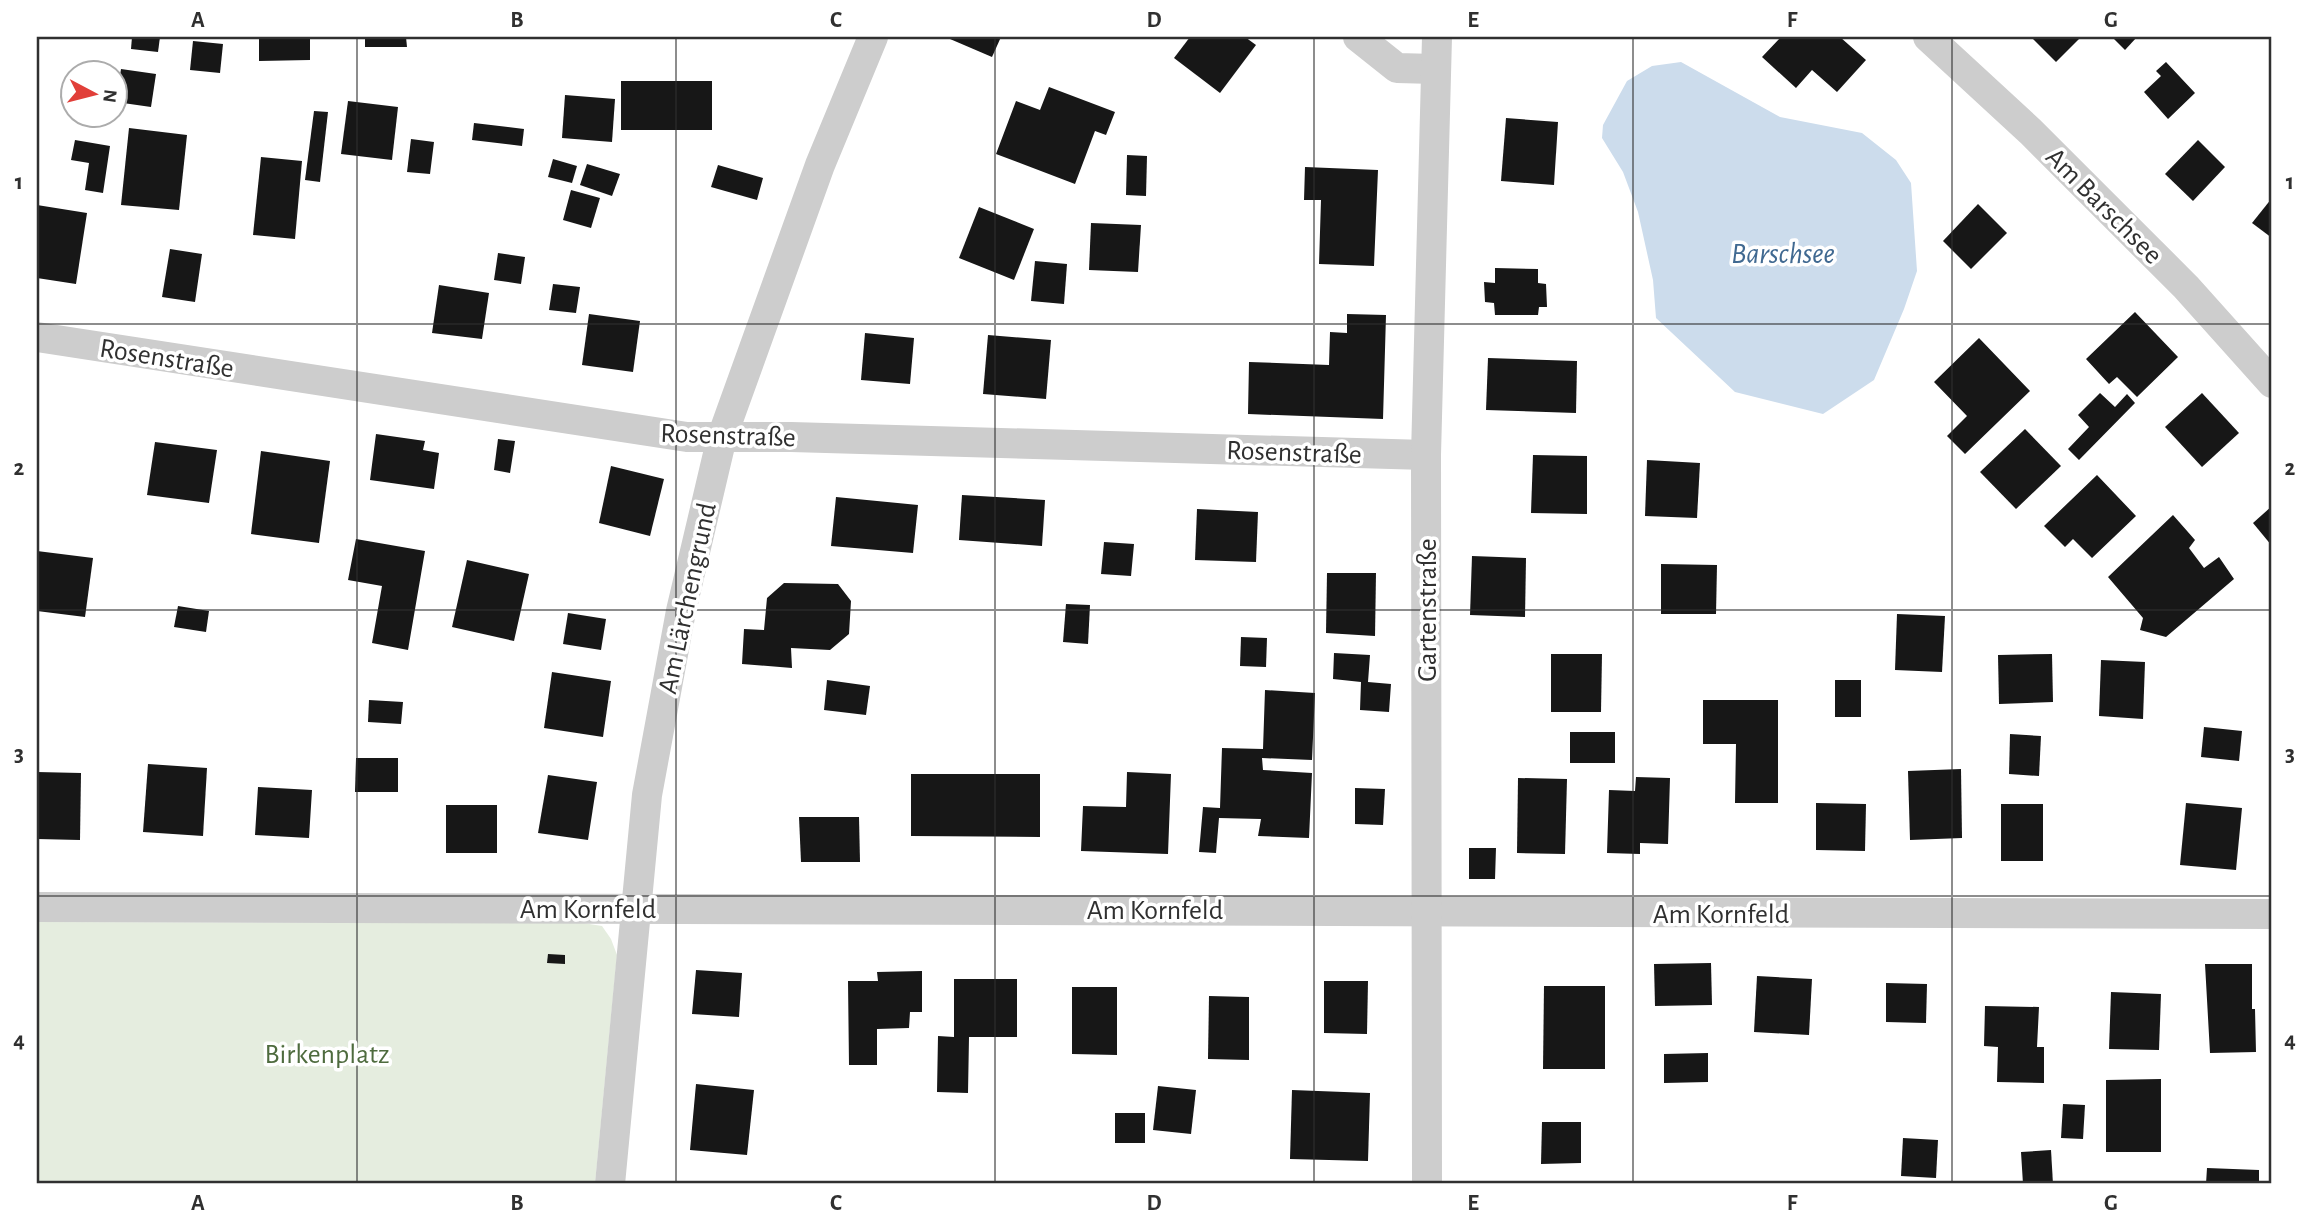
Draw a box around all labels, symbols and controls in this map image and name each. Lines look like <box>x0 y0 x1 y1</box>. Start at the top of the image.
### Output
text: A <box>191 9 205 32</box>
text: B <box>510 9 524 32</box>
text: C <box>830 9 842 32</box>
text: D <box>1146 9 1162 32</box>
text: E <box>1467 9 1479 32</box>
text: F <box>1787 9 1798 32</box>
text: G <box>2104 9 2118 32</box>
north arrow <box>60 60 130 130</box>
text: N <box>99 88 120 104</box>
street label: Am Barschsee <box>2040 143 2167 270</box>
text: 1 <box>15 171 23 194</box>
text: 1 <box>2286 171 2294 194</box>
water label: Barschsee <box>1731 239 1835 269</box>
street label: Rosenstraße <box>98 335 236 383</box>
street label: Rosenstraße <box>660 420 796 452</box>
street label: Rosenstraße <box>1226 437 1362 469</box>
text: 2 <box>14 457 25 480</box>
text: 2 <box>2285 457 2296 480</box>
street label: Am Lärchengrund <box>654 500 722 696</box>
street label: Gartenstraße <box>1414 538 1442 682</box>
text: 3 <box>14 743 24 766</box>
text: 3 <box>2285 743 2295 766</box>
street label: Am Kornfeld <box>520 896 656 924</box>
street label: Am Kornfeld <box>1087 897 1223 925</box>
street label: Am Kornfeld <box>1653 901 1789 929</box>
text: 4 <box>13 1029 25 1052</box>
text: 4 <box>2284 1029 2296 1052</box>
park label: Birkenplatz <box>264 1041 390 1069</box>
text: A <box>191 1192 205 1215</box>
text: B <box>510 1192 524 1215</box>
text: C <box>830 1192 842 1215</box>
text: D <box>1146 1192 1162 1215</box>
text: E <box>1467 1192 1479 1215</box>
text: F <box>1787 1192 1798 1215</box>
text: G <box>2104 1192 2118 1215</box>

